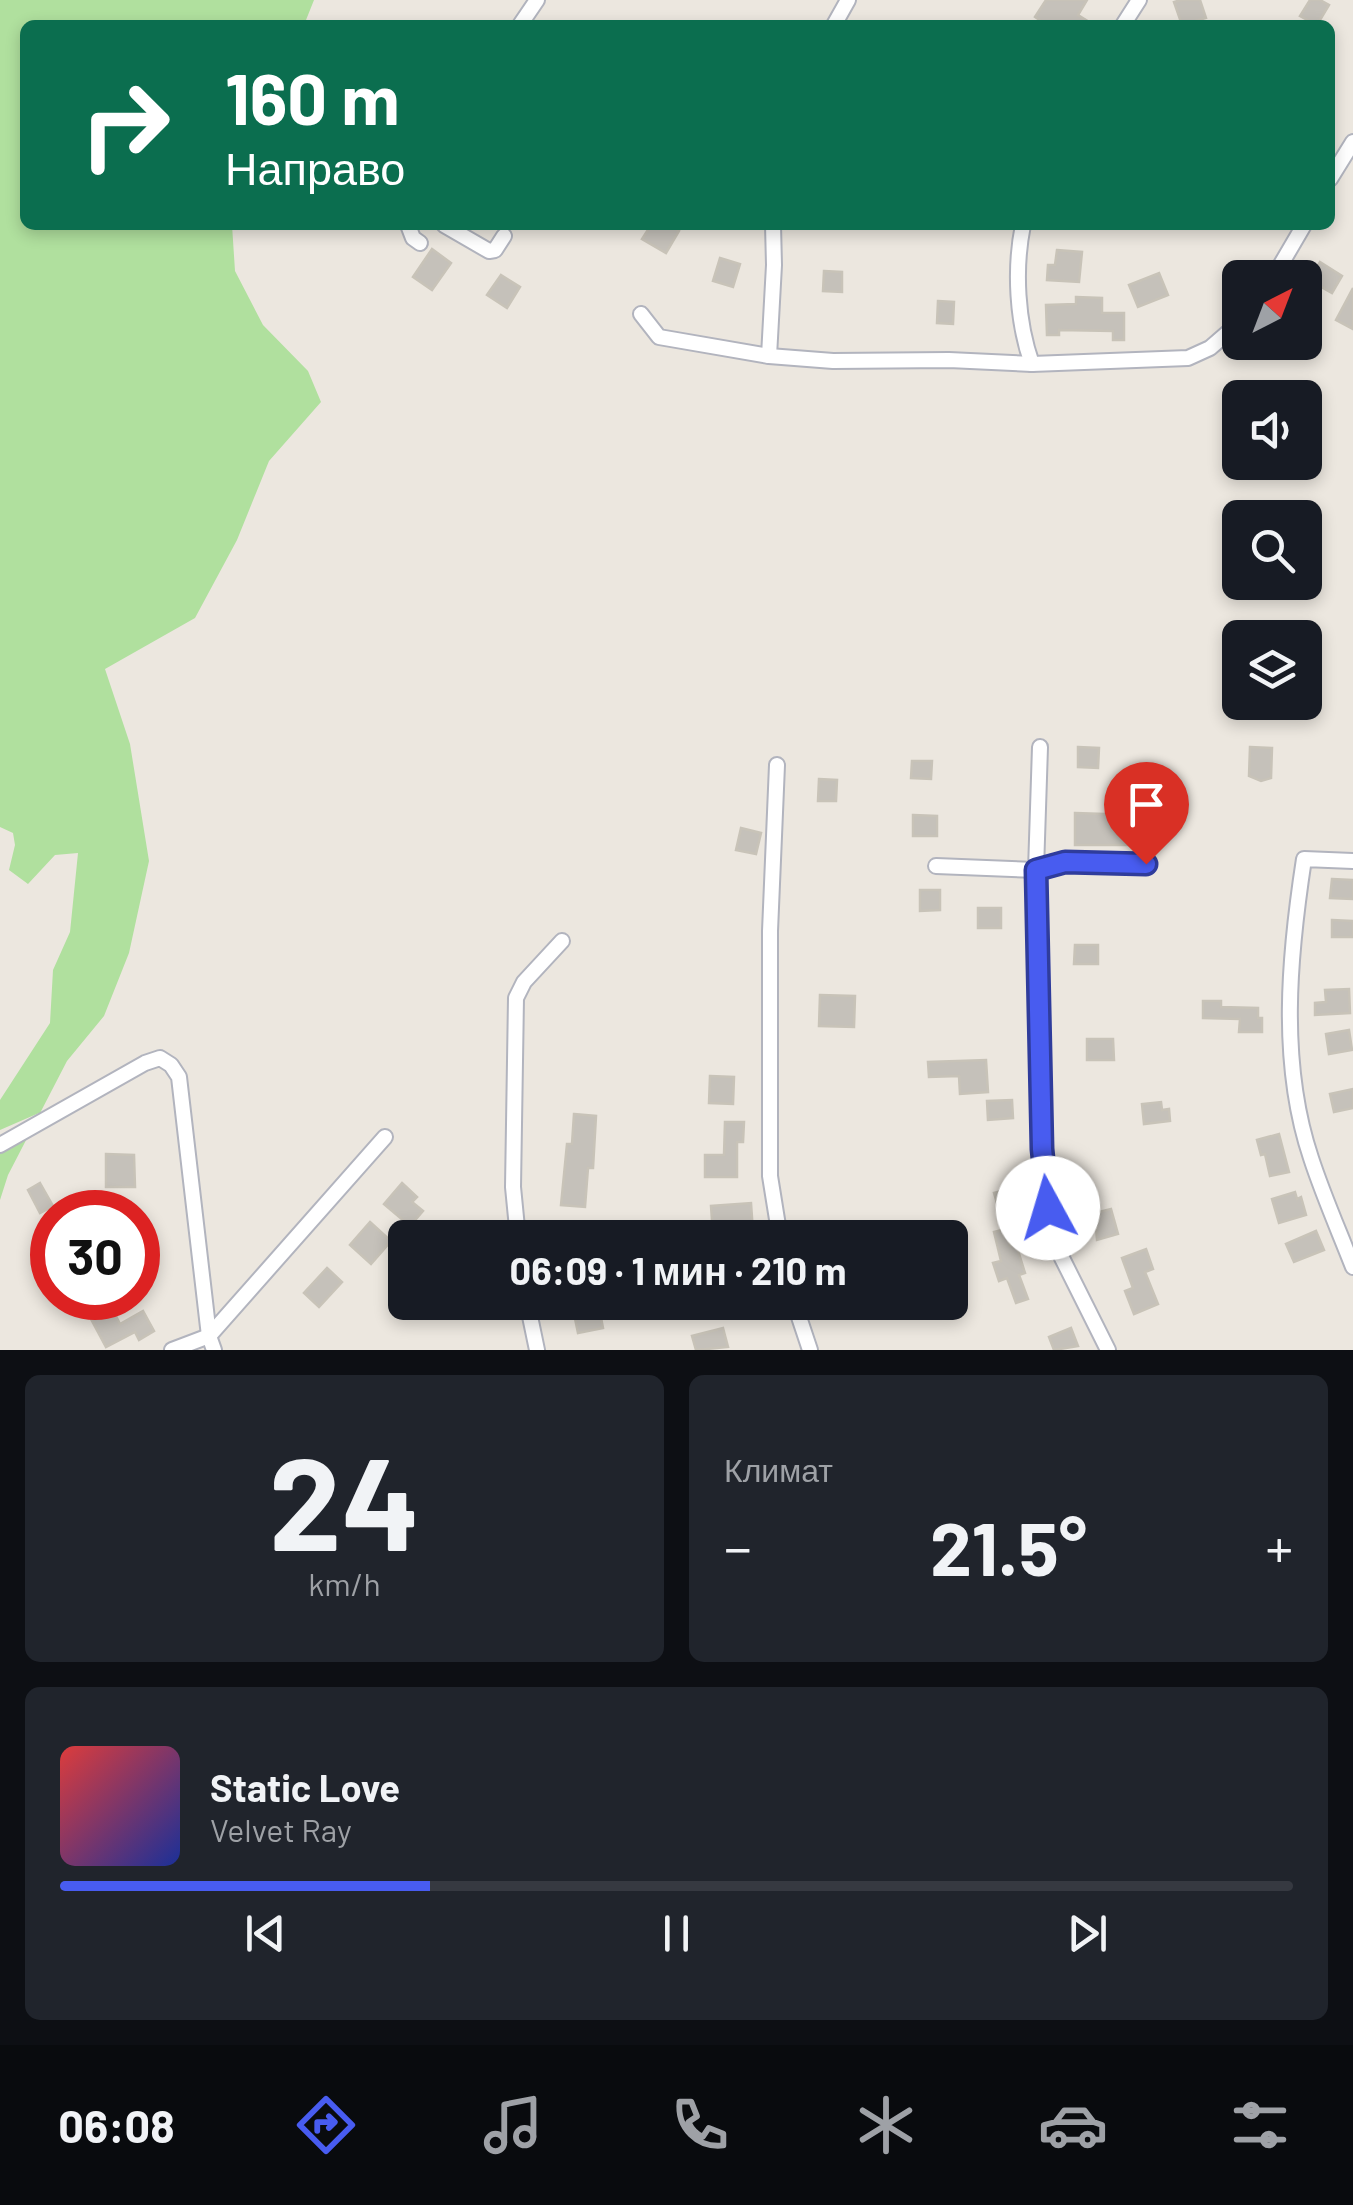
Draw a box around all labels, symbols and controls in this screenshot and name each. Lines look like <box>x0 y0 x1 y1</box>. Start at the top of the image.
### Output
text: 160 m <box>225 55 400 139</box>
icon: right <box>60 60 190 190</box>
text: Направо <box>225 140 405 194</box>
north arrow <box>1222 260 1322 360</box>
map controls <box>1222 260 1322 720</box>
button: sound <box>1222 380 1322 480</box>
button: search <box>1222 500 1322 600</box>
button: layers <box>1222 620 1322 720</box>
pin <box>1104 762 1189 865</box>
icon: arrive <box>1119 777 1174 832</box>
position arrow <box>996 1156 1100 1260</box>
speed limit sign: 30 <box>30 1190 160 1320</box>
text: 06:09 · 1 мин · 210 m <box>510 1247 846 1293</box>
text: 24 <box>269 1421 420 1577</box>
text: Климат <box>724 1450 833 1488</box>
text: 21.5° <box>930 1501 1087 1591</box>
text: − <box>724 1513 752 1579</box>
text: + <box>1265 1513 1293 1579</box>
text: km/h <box>308 1564 381 1602</box>
text: Static Love <box>210 1764 400 1810</box>
text: Velvet Ray <box>210 1810 352 1848</box>
icon: previous <box>238 1906 293 1961</box>
icon: pause <box>649 1906 704 1961</box>
icon: next <box>1060 1906 1115 1961</box>
icon: directions <box>291 2090 361 2160</box>
icon: music <box>478 2090 548 2160</box>
icon: phone <box>665 2090 735 2160</box>
icon: climate <box>851 2090 921 2160</box>
icon: car <box>1038 2090 1108 2160</box>
icon: filters <box>1225 2090 1295 2160</box>
text: 06:08 <box>58 2098 175 2152</box>

